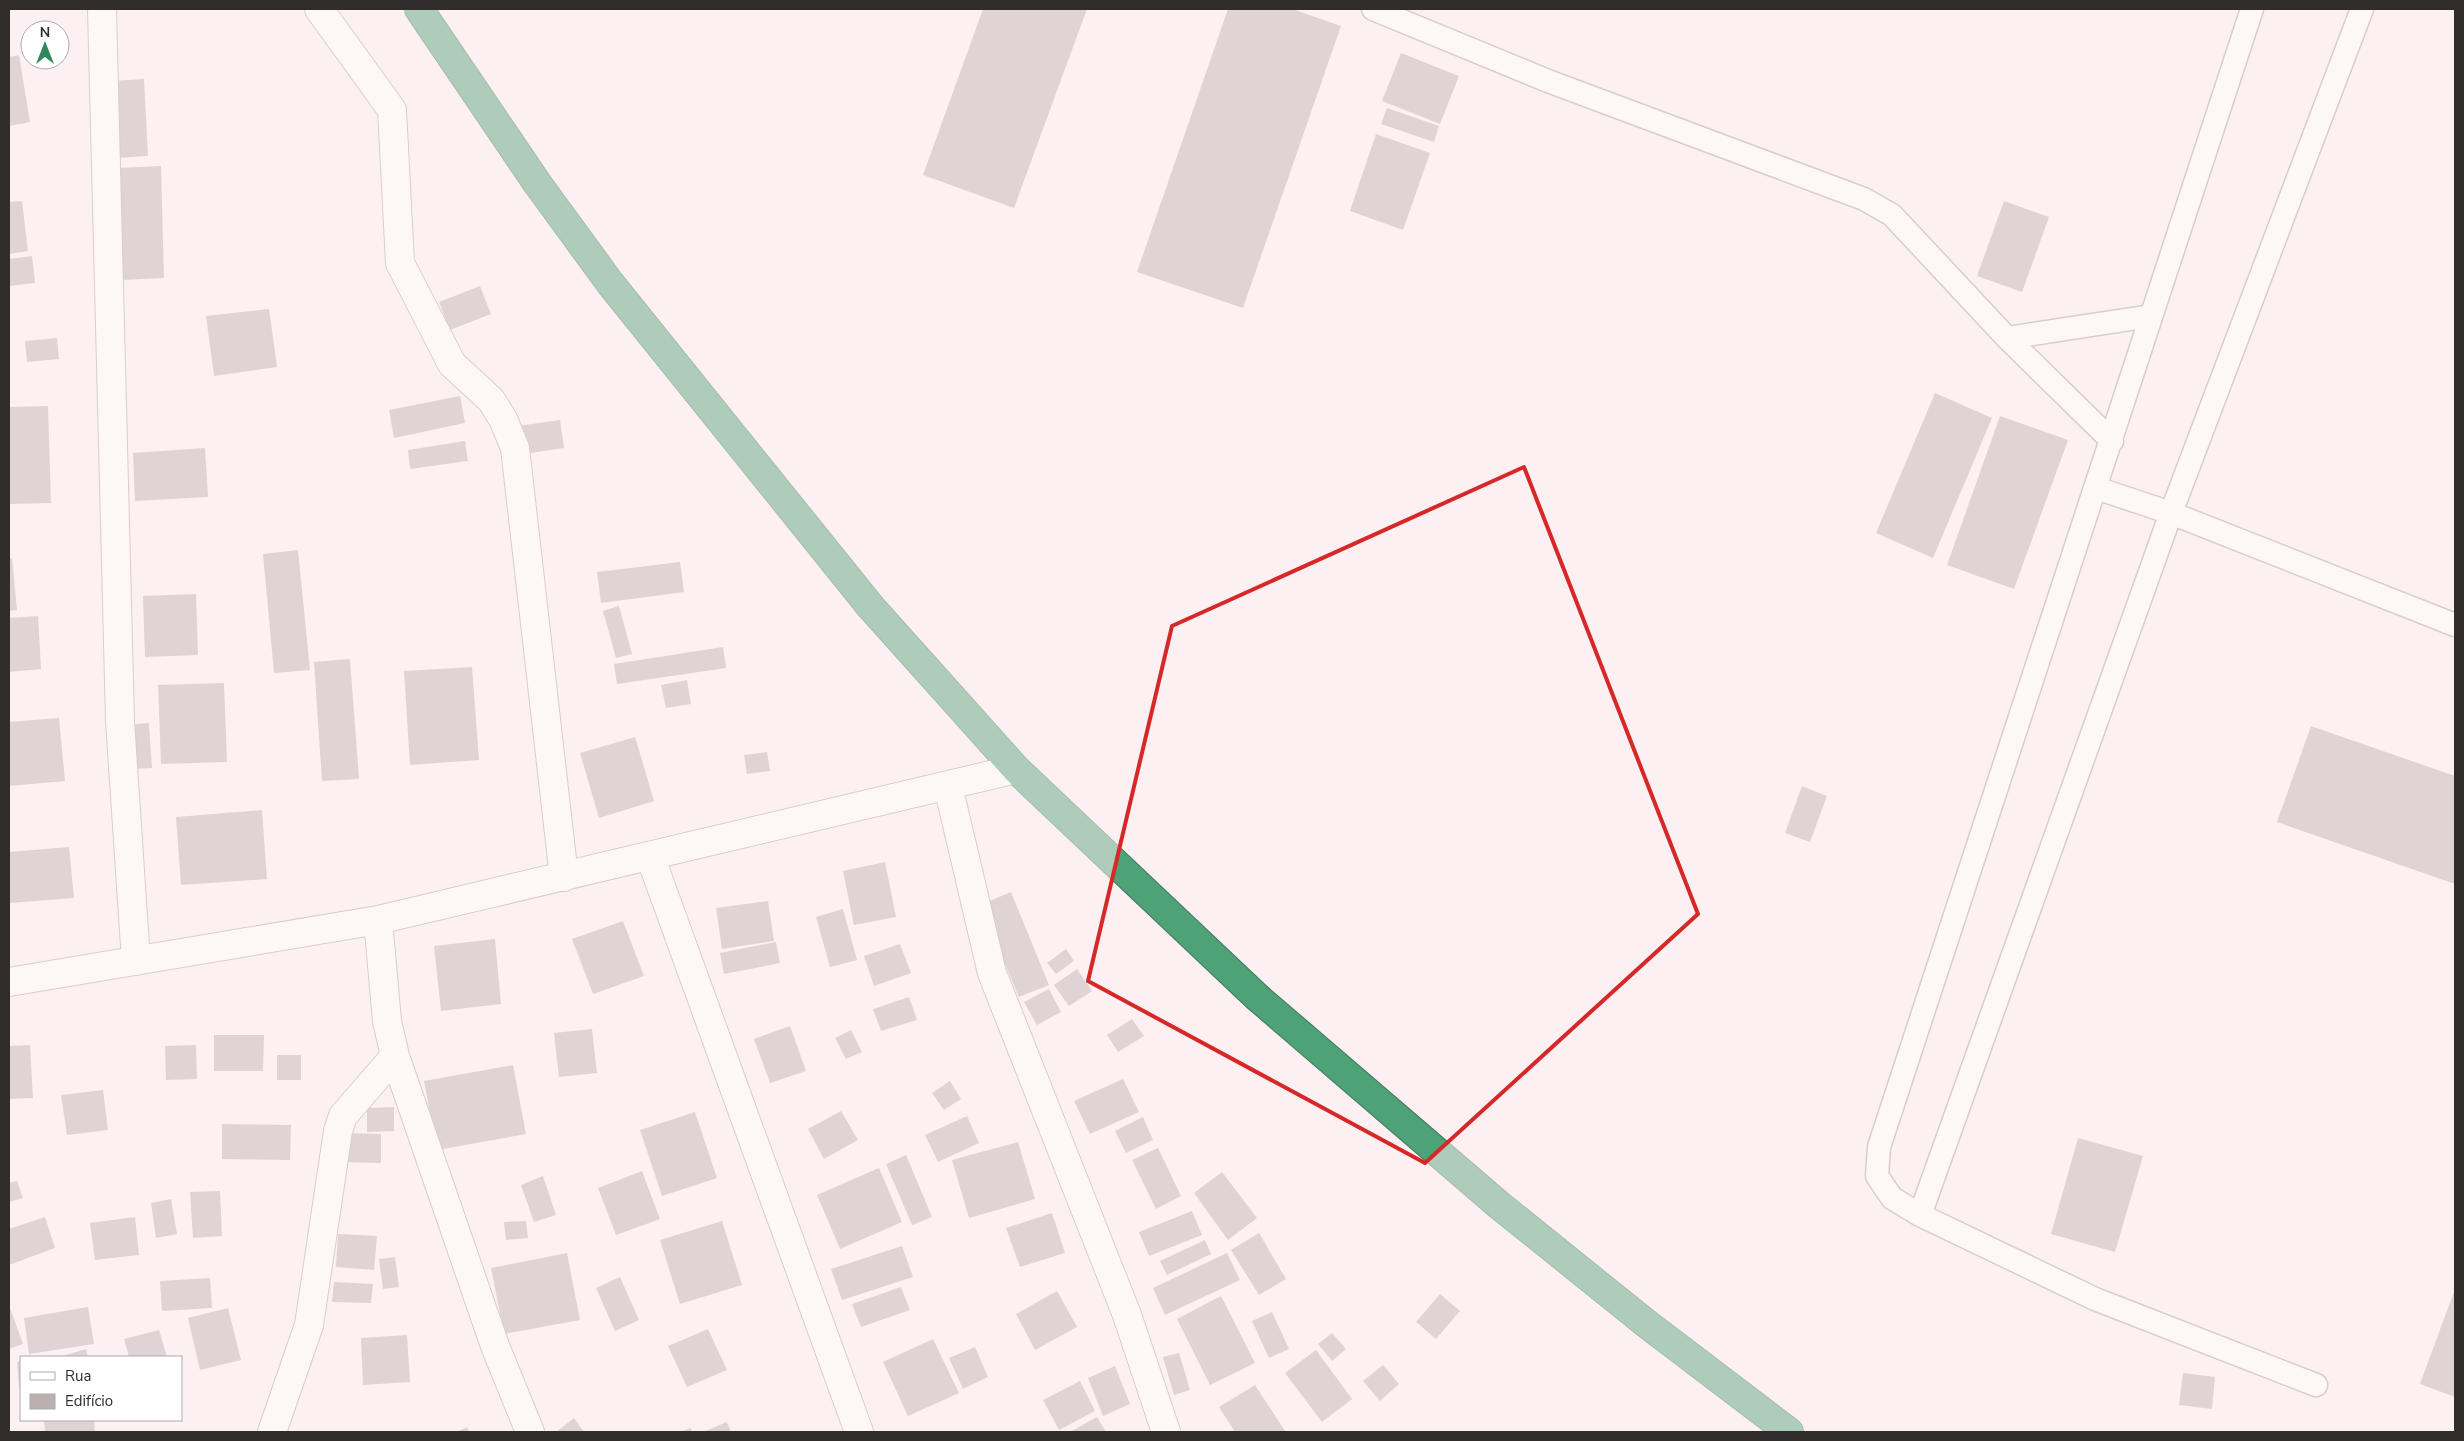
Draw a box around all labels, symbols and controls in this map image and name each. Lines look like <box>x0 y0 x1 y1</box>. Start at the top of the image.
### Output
north arrow <box>20 20 70 70</box>
text: N <box>40 23 50 42</box>
legend <box>20 1356 182 1421</box>
text: Rua <box>65 1366 91 1386</box>
text: Edifício <box>65 1391 113 1411</box>

